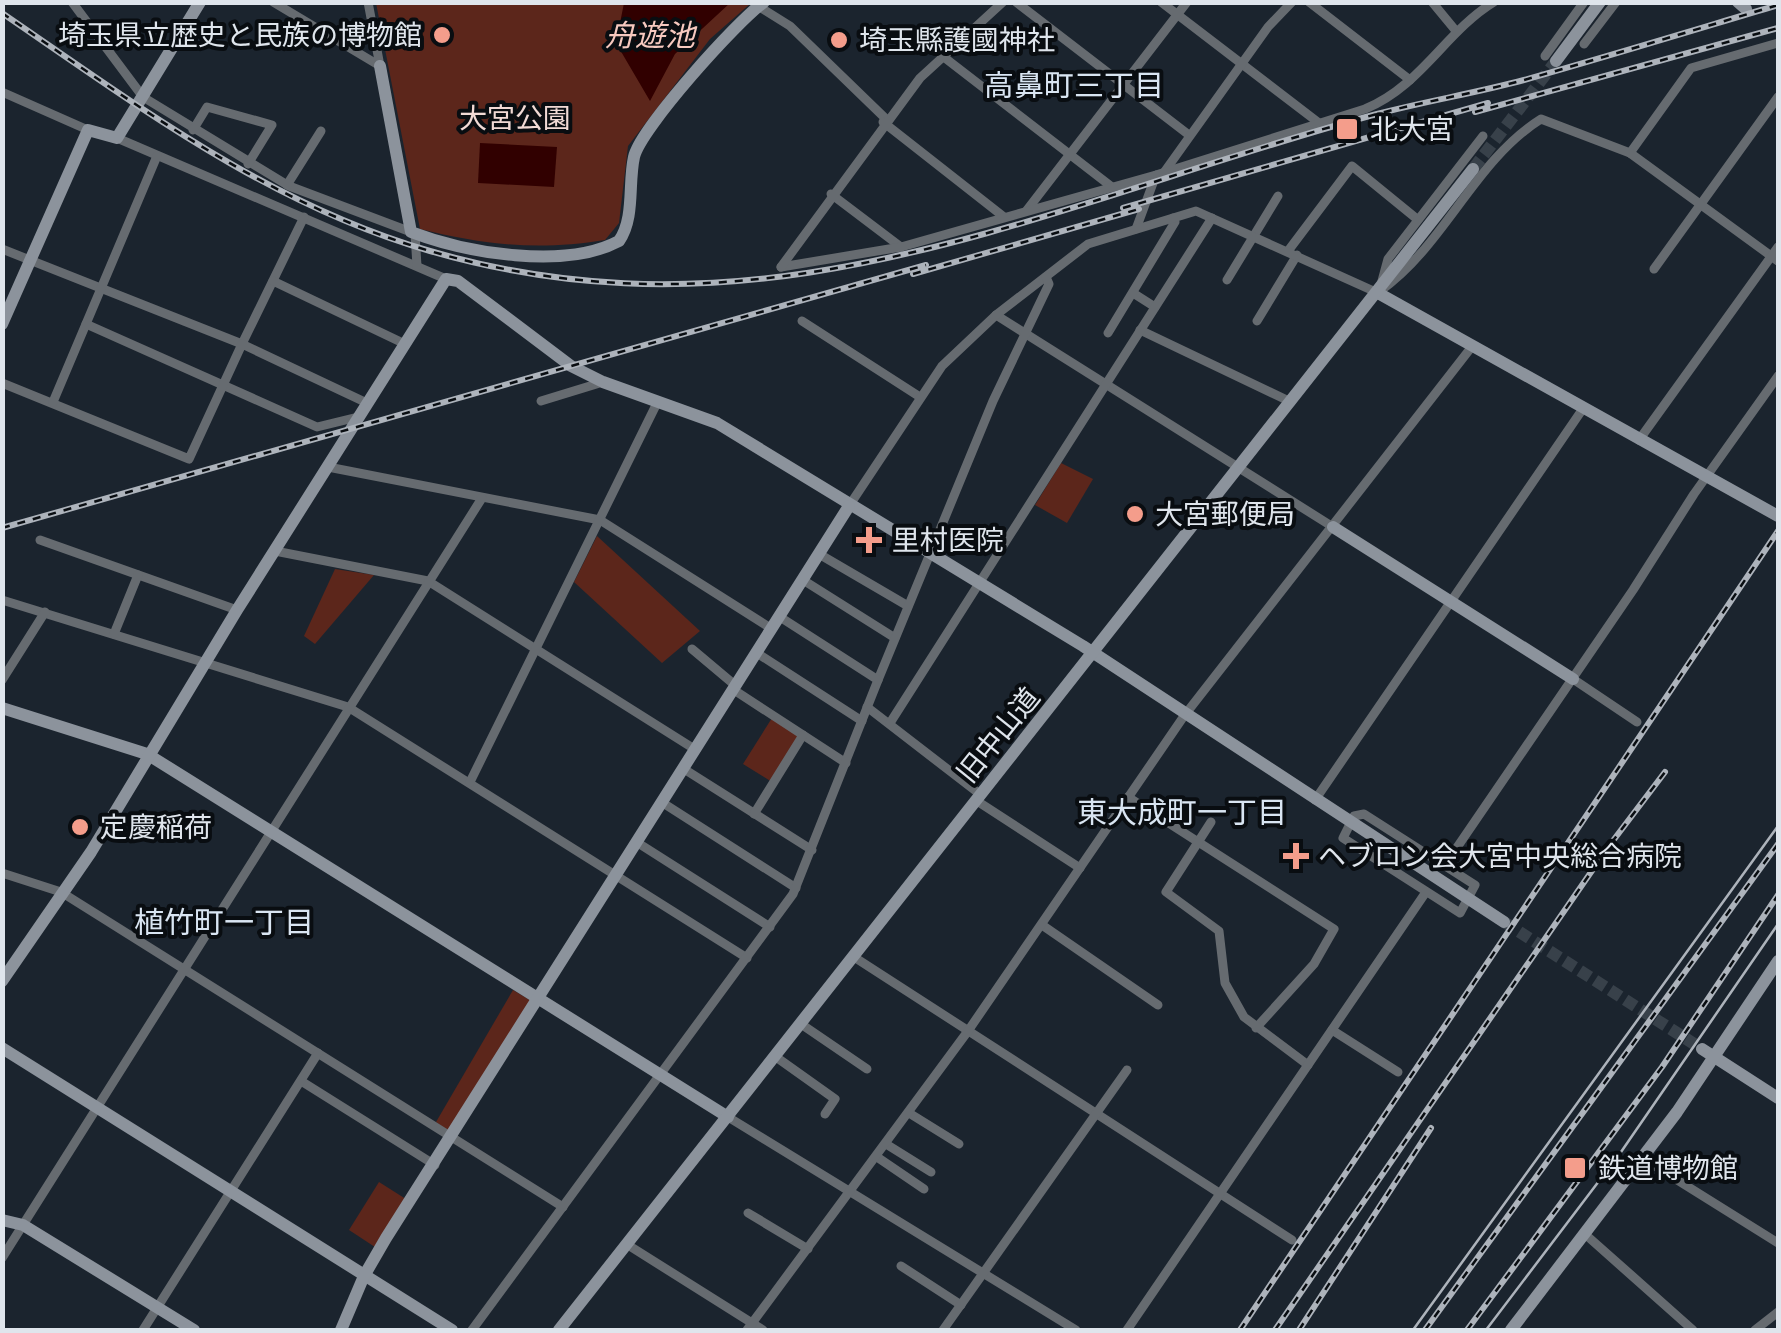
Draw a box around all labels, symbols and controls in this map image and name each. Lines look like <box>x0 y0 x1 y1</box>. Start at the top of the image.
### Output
water label: 舟遊池 <box>605 16 698 55</box>
place label: 埼玉県立歴史と民族の博物館 <box>58 17 422 54</box>
place label: 埼玉縣護國神社 <box>859 22 1055 59</box>
marker: 埼玉県立歴史と民族の博物館 <box>431 24 453 46</box>
marker: 埼玉縣護國神社 <box>828 29 850 51</box>
district label: 高鼻町三丁目 <box>984 66 1164 105</box>
park label: 大宮公園 <box>459 100 571 137</box>
place label: 北大宮 <box>1370 111 1454 148</box>
marker: 北大宮 <box>1334 116 1360 142</box>
place label: 大宮郵便局 <box>1155 496 1295 533</box>
marker: 大宮郵便局 <box>1124 503 1146 525</box>
place label: 里村医院 <box>892 522 1004 559</box>
marker: 里村医院 <box>856 527 882 553</box>
street label: 旧中山道 <box>949 680 1048 790</box>
district label: 東大成町一丁目 <box>1077 793 1287 832</box>
place label: 定慶稲荷 <box>100 809 212 846</box>
marker: 定慶稲荷 <box>69 816 91 838</box>
place label: ヘブロン会大宮中央総合病院 <box>1318 838 1682 875</box>
marker: ヘブロン会大宮中央総合病院 <box>1283 843 1309 869</box>
district label: 植竹町一丁目 <box>134 903 314 942</box>
place label: 鉄道博物館 <box>1598 1150 1738 1187</box>
marker: 鉄道博物館 <box>1562 1155 1588 1181</box>

